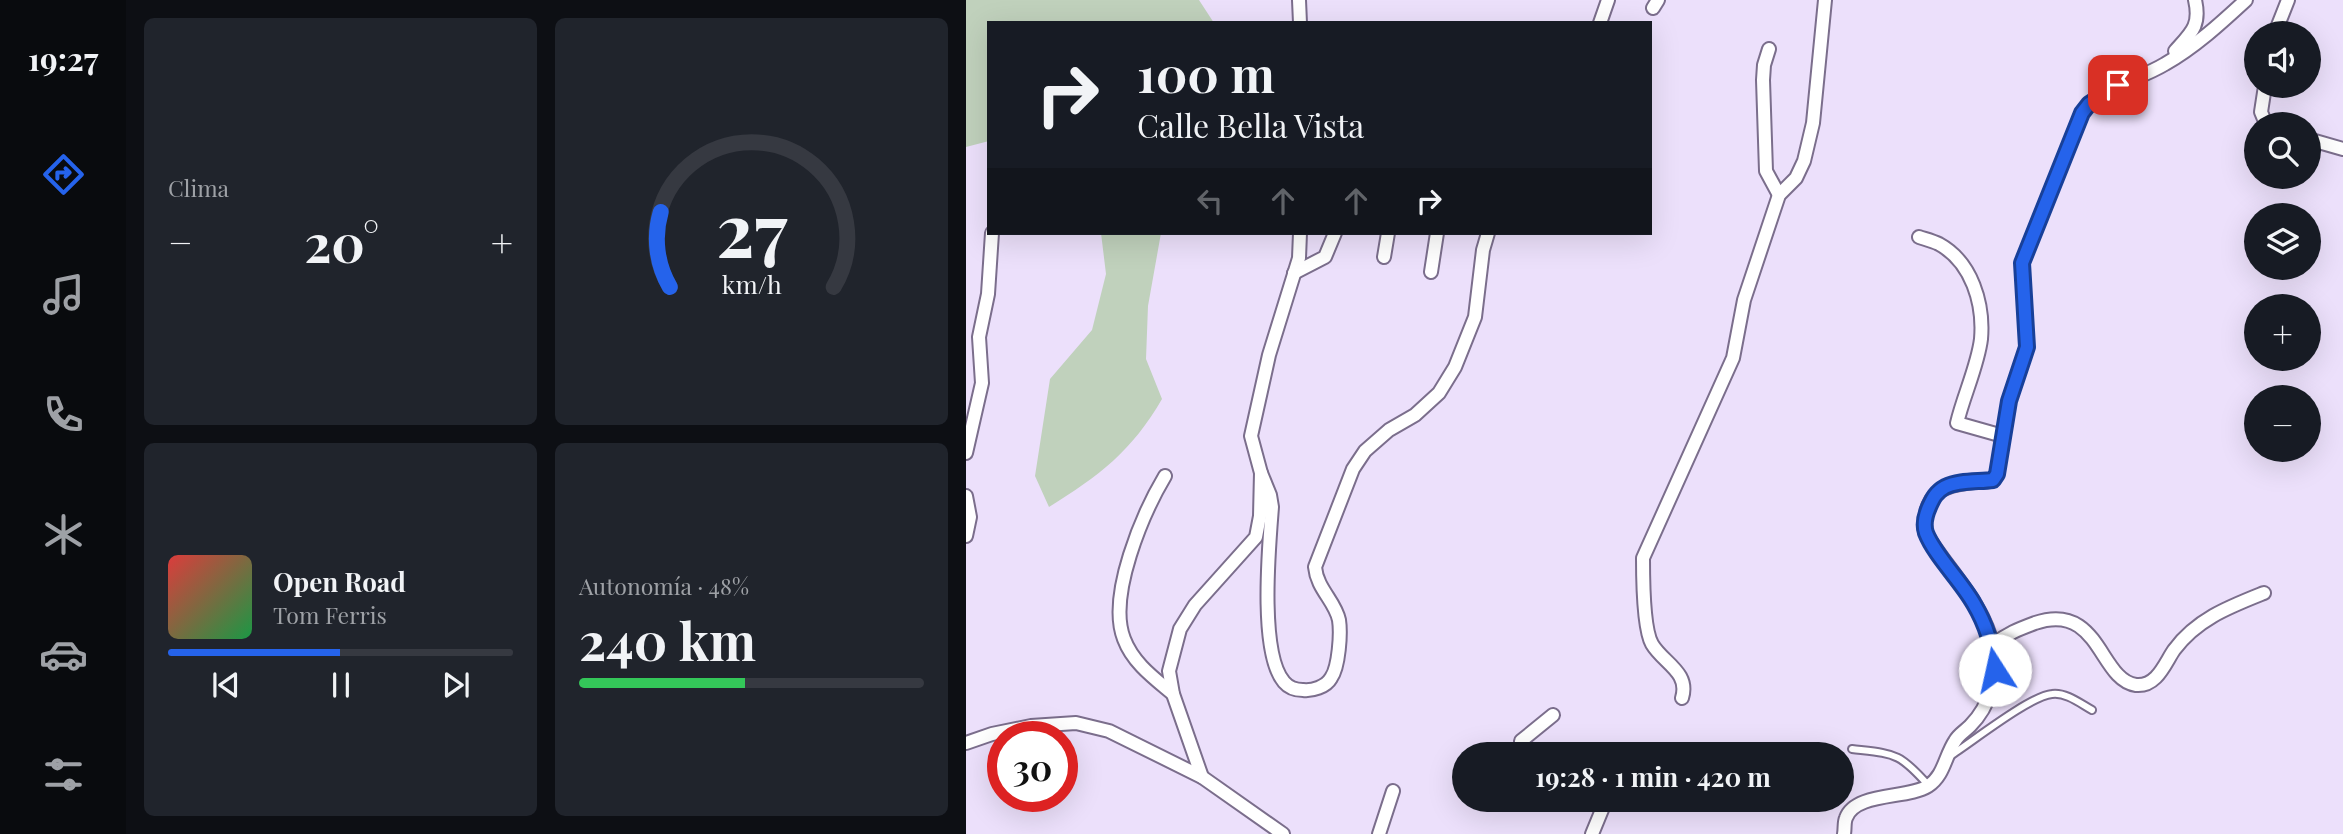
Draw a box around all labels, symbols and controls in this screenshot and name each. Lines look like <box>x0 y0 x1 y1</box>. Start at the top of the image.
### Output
map controls <box>2244 21 2321 462</box>
button: sound <box>2244 21 2321 98</box>
text: 19:27 <box>28 36 98 79</box>
text: 100 m <box>1137 40 1275 105</box>
icon: right <box>1022 49 1113 140</box>
pin <box>2088 55 2148 115</box>
icon: arrive <box>2099 66 2137 104</box>
text: Calle Bella Vista <box>1137 103 1364 146</box>
button: search <box>2244 112 2321 189</box>
icon: directions <box>39 150 88 199</box>
text: Clima <box>168 172 229 203</box>
text: 27 <box>716 179 788 276</box>
icon: left <box>1191 182 1229 220</box>
icon: ahead <box>1264 182 1302 220</box>
icon: ahead <box>1337 182 1375 220</box>
icon: right <box>1410 182 1448 220</box>
button: layers <box>2244 203 2321 280</box>
text: 20° <box>304 207 379 276</box>
text: − <box>168 216 193 267</box>
text: + <box>491 216 513 267</box>
text: km/h <box>722 267 782 300</box>
icon: music <box>39 270 88 319</box>
button: + <box>2244 294 2321 371</box>
button: − <box>2244 385 2321 462</box>
icon: phone <box>39 390 88 439</box>
icon: climate <box>39 510 88 559</box>
text: Open Road <box>273 564 406 599</box>
text: Autonomía · 48% <box>579 570 749 601</box>
text: Tom Ferris <box>273 599 387 630</box>
text: 240 km <box>579 605 756 674</box>
icon: car <box>39 630 88 679</box>
position arrow <box>1958 633 2032 707</box>
icon: previous <box>207 666 245 704</box>
icon: pause <box>322 666 360 704</box>
icon: next <box>437 666 475 704</box>
speed limit sign: 30 <box>987 721 1078 812</box>
icon: filters <box>39 750 88 799</box>
text: 19:28 · 1 min · 420 m <box>1535 759 1771 794</box>

